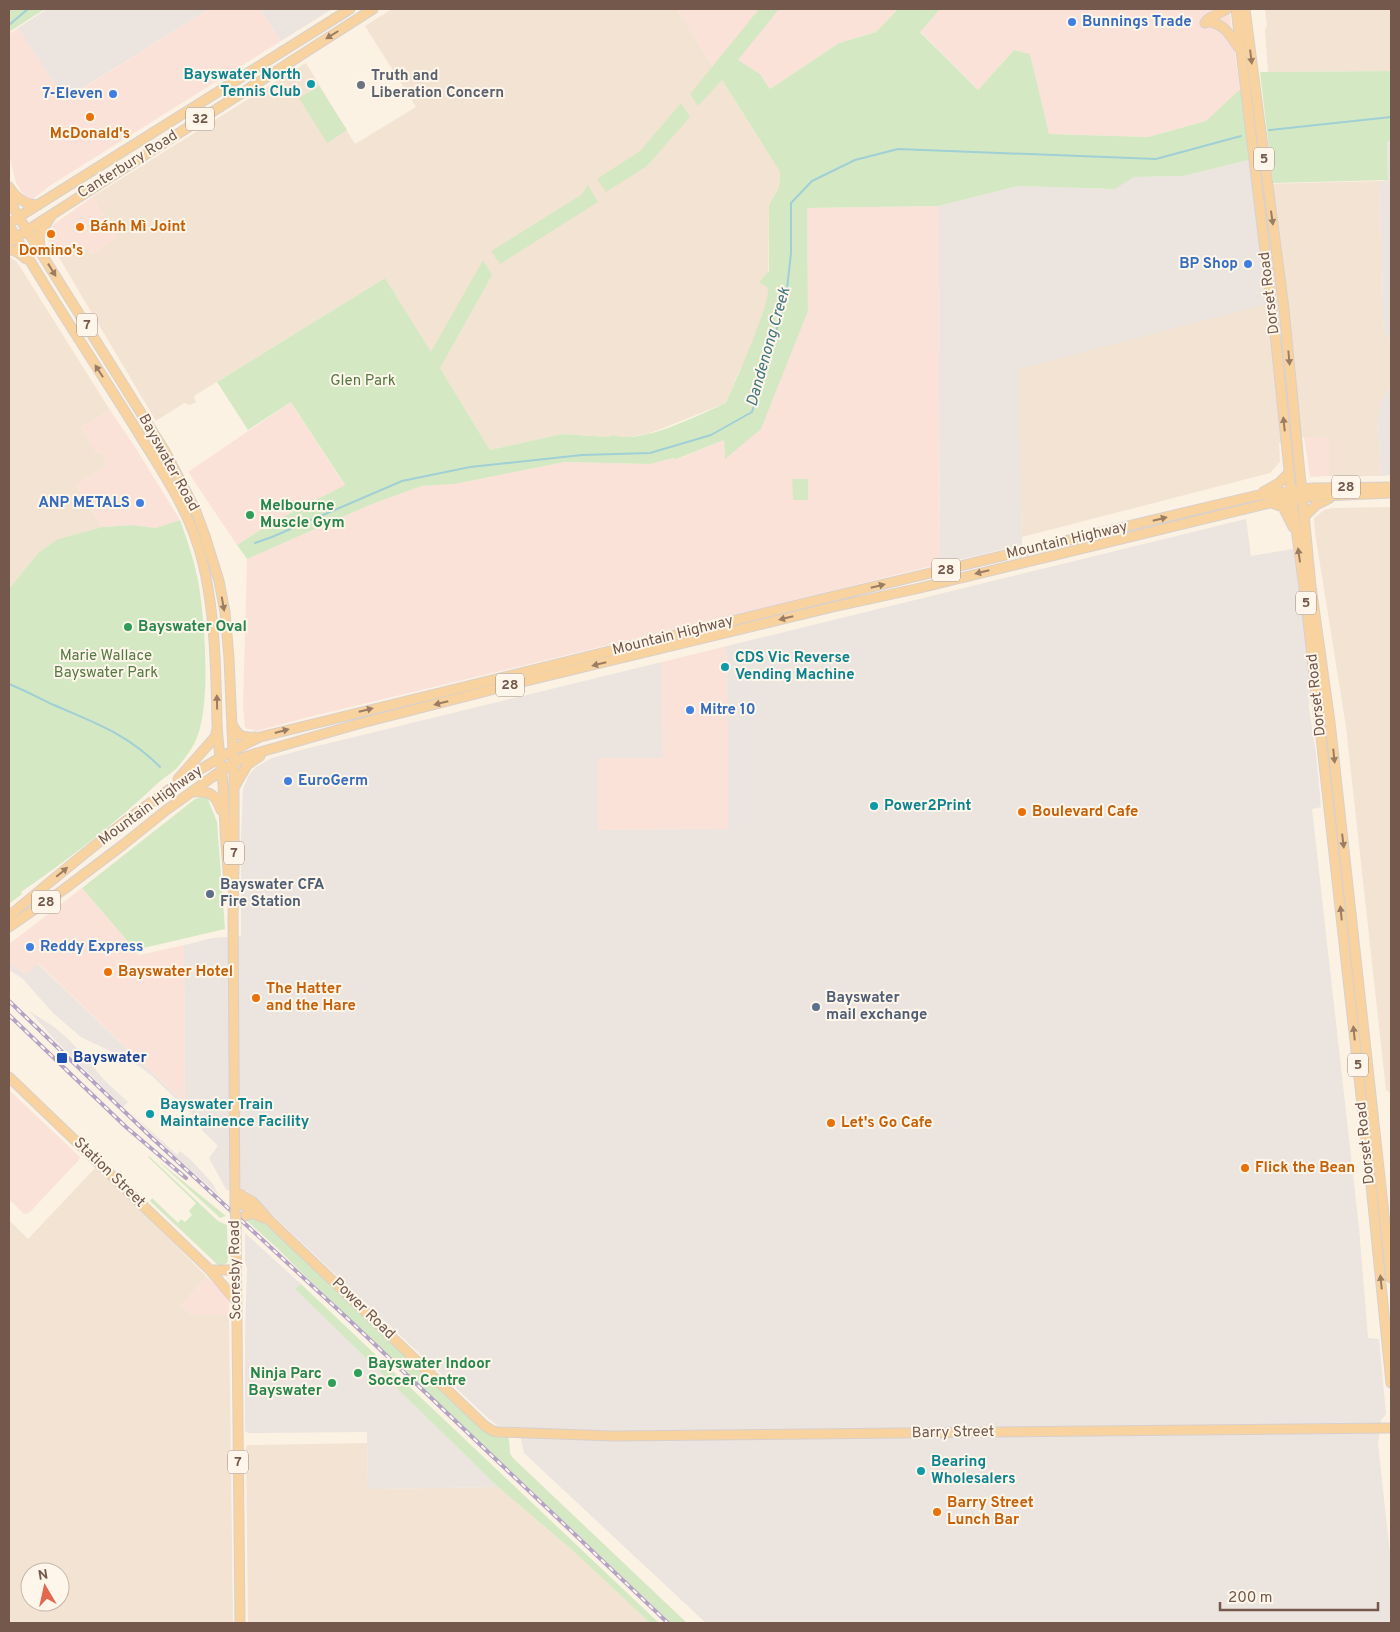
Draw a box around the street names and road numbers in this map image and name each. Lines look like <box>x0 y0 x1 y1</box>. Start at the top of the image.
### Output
road number: 32 <box>186 108 214 130</box>
street label: Canterbury Road <box>74 127 182 203</box>
road number: 5 <box>1254 148 1274 170</box>
street label: Dorset Road <box>1256 251 1284 335</box>
road number: 7 <box>77 314 97 336</box>
street label: Bayswater Road <box>133 411 203 515</box>
road number: 28 <box>1332 476 1360 498</box>
street label: Mountain Highway <box>1005 518 1130 564</box>
road number: 28 <box>932 558 960 582</box>
road number: 5 <box>1296 592 1316 614</box>
street label: Mountain Highway <box>611 612 735 660</box>
street label: Dorset Road <box>1303 653 1331 737</box>
road number: 28 <box>496 674 524 696</box>
street label: Mountain Highway <box>95 762 207 850</box>
road number: 7 <box>224 841 244 864</box>
road number: 28 <box>32 890 60 914</box>
road number: 5 <box>1348 1054 1368 1076</box>
street label: Dorset Road <box>1352 1101 1380 1185</box>
street label: Station Street <box>69 1134 149 1212</box>
street label: Scoresby Road <box>226 1220 246 1320</box>
street label: Power Road <box>327 1274 399 1344</box>
street label: Barry Street <box>912 1423 994 1443</box>
road number: 7 <box>228 1450 248 1474</box>

